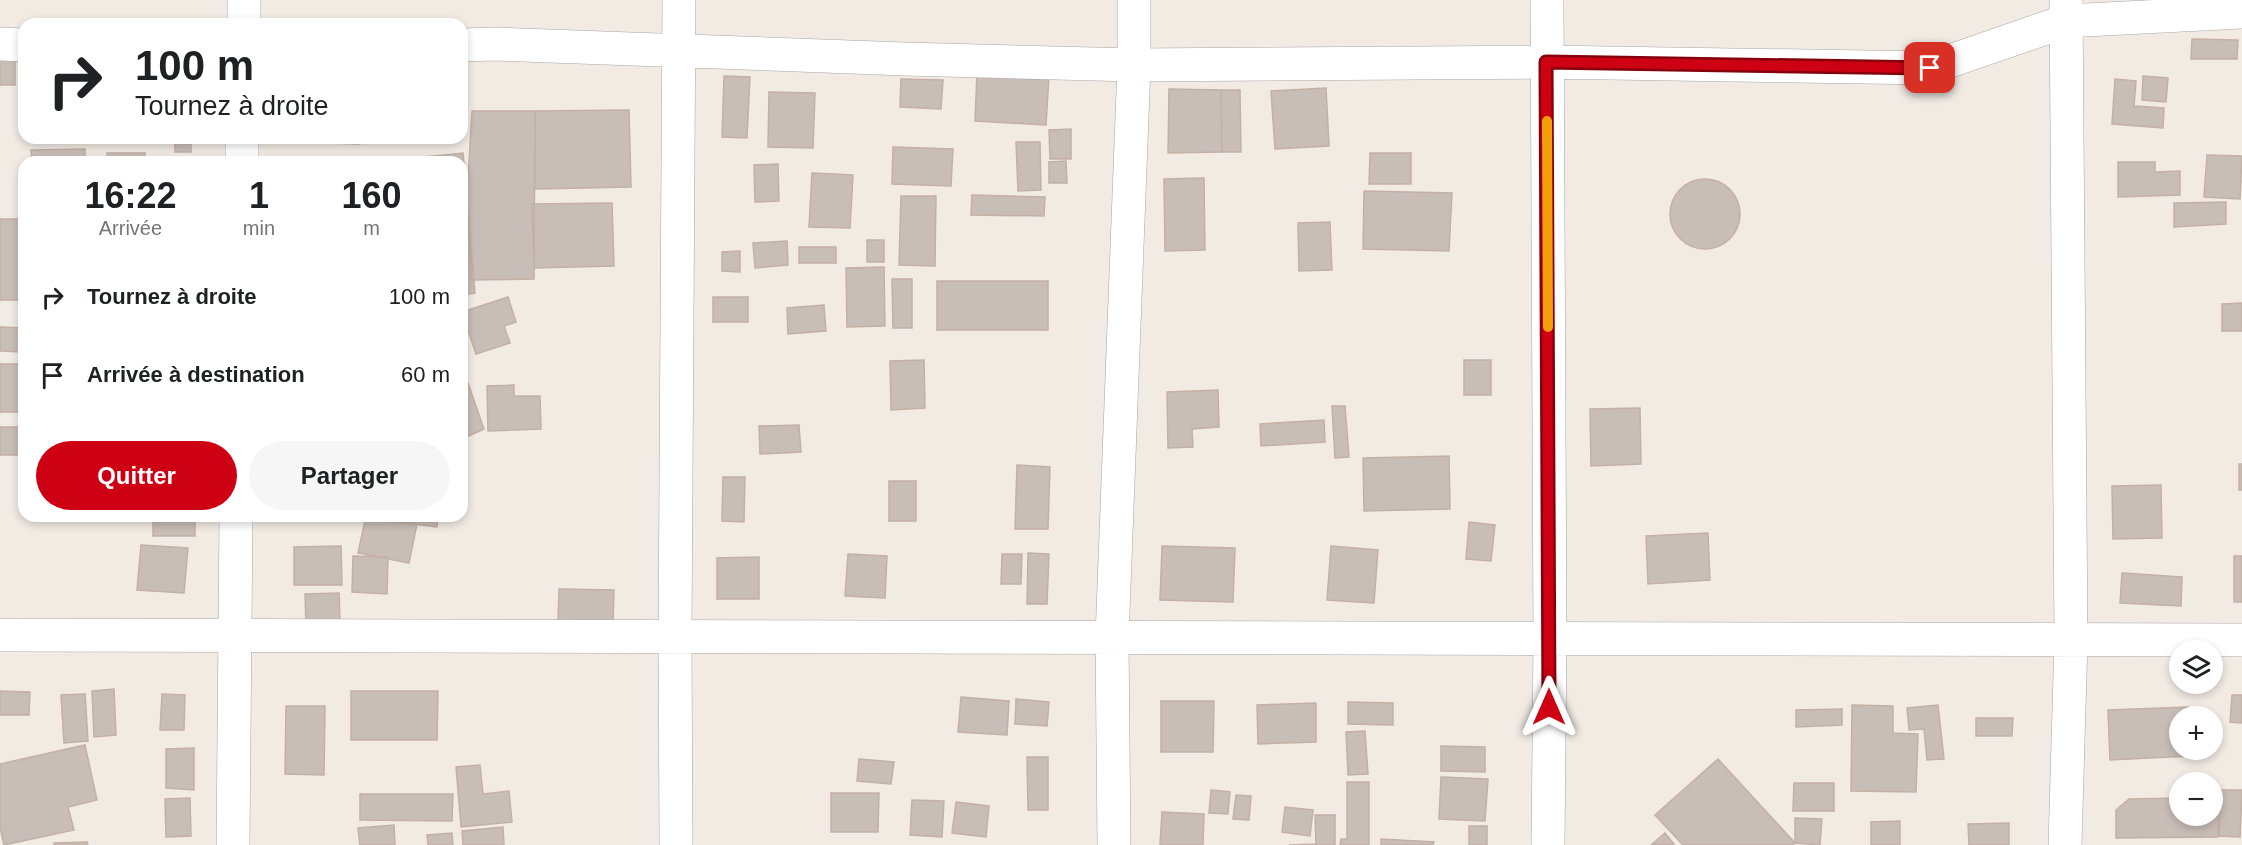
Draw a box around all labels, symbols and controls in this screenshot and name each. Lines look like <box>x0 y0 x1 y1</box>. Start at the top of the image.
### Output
icon: right <box>36 42 114 120</box>
text: 100 m <box>135 42 254 89</box>
pin <box>1904 42 1955 93</box>
icon: arrive <box>1913 51 1946 84</box>
text: Tournez à droite <box>135 91 329 121</box>
text: 16:22 <box>84 175 176 216</box>
text: 1 <box>249 175 269 216</box>
text: 160 <box>341 175 402 216</box>
text: Arrivée <box>99 217 162 239</box>
text: min <box>243 217 275 239</box>
text: m <box>363 217 380 239</box>
icon: right <box>36 281 69 314</box>
text: Tournez à droite <box>87 284 257 309</box>
text: 100 m <box>389 284 450 309</box>
icon: arrive <box>36 359 69 392</box>
text: Arrivée à destination <box>87 362 305 387</box>
text: 60 m <box>401 362 450 387</box>
button: Quitter <box>36 441 237 510</box>
button: Partager <box>249 441 450 510</box>
map controls <box>2169 640 2223 826</box>
button: layers <box>2169 640 2223 694</box>
position arrow <box>1517 675 1581 739</box>
button: + <box>2169 706 2223 760</box>
button: − <box>2169 772 2223 826</box>

